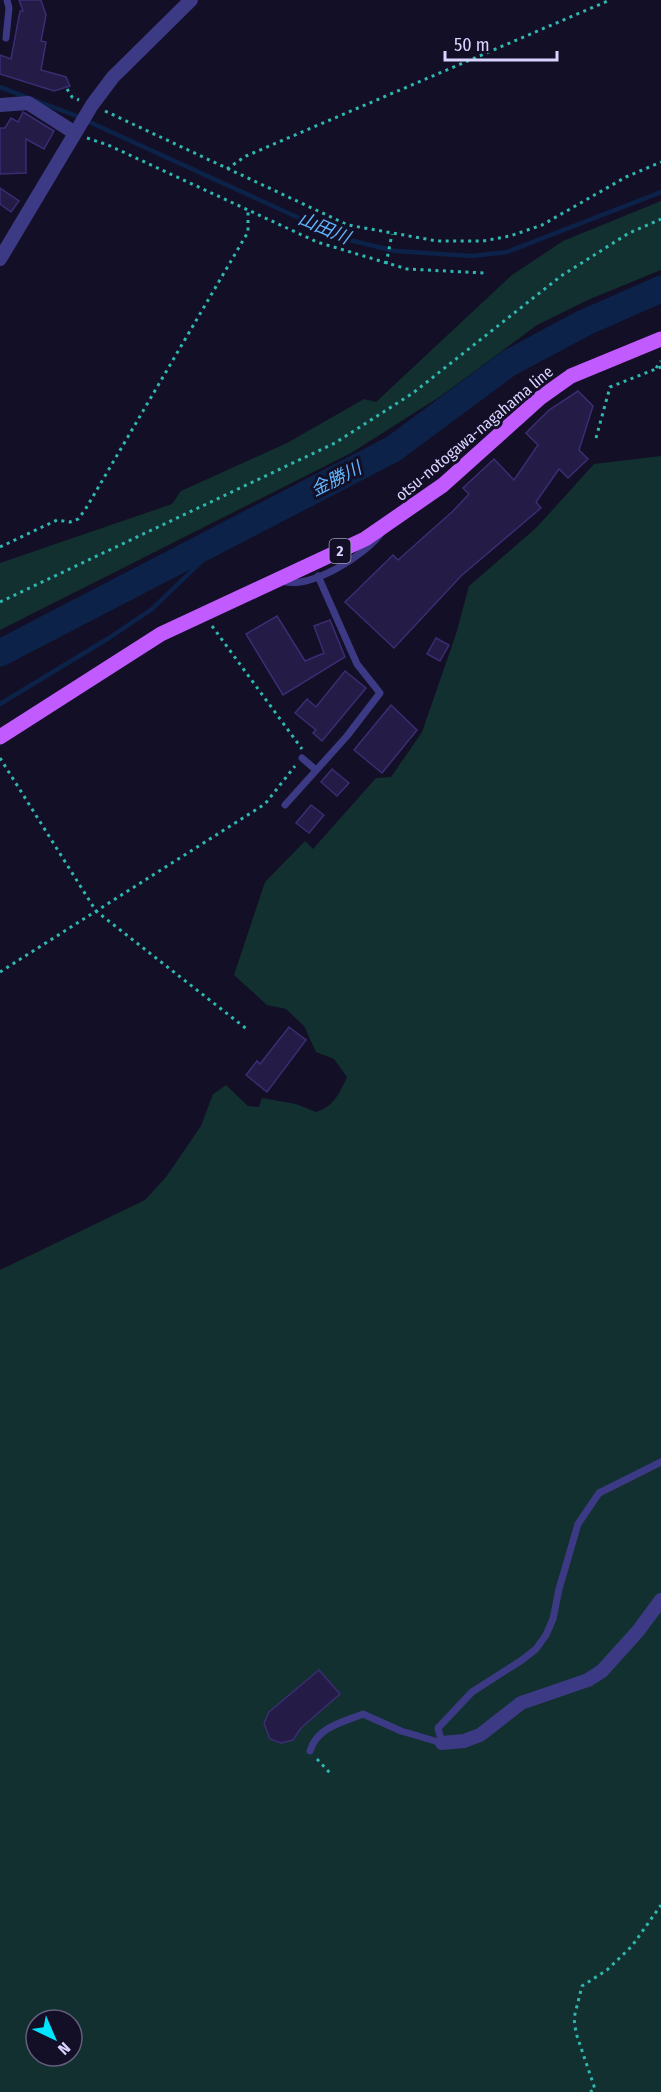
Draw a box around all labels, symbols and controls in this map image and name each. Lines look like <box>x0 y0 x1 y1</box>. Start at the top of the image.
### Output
scale bar <box>445 24 558 62</box>
text: 50 m <box>454 34 490 56</box>
water label: 山田川 <box>295 207 355 249</box>
street label: otsu-notogawa-nagahama line <box>392 362 557 505</box>
water label: 金勝川 <box>307 456 367 501</box>
road number: 2 <box>330 539 350 563</box>
north arrow <box>24 2008 84 2068</box>
text: N <box>54 2038 74 2059</box>

